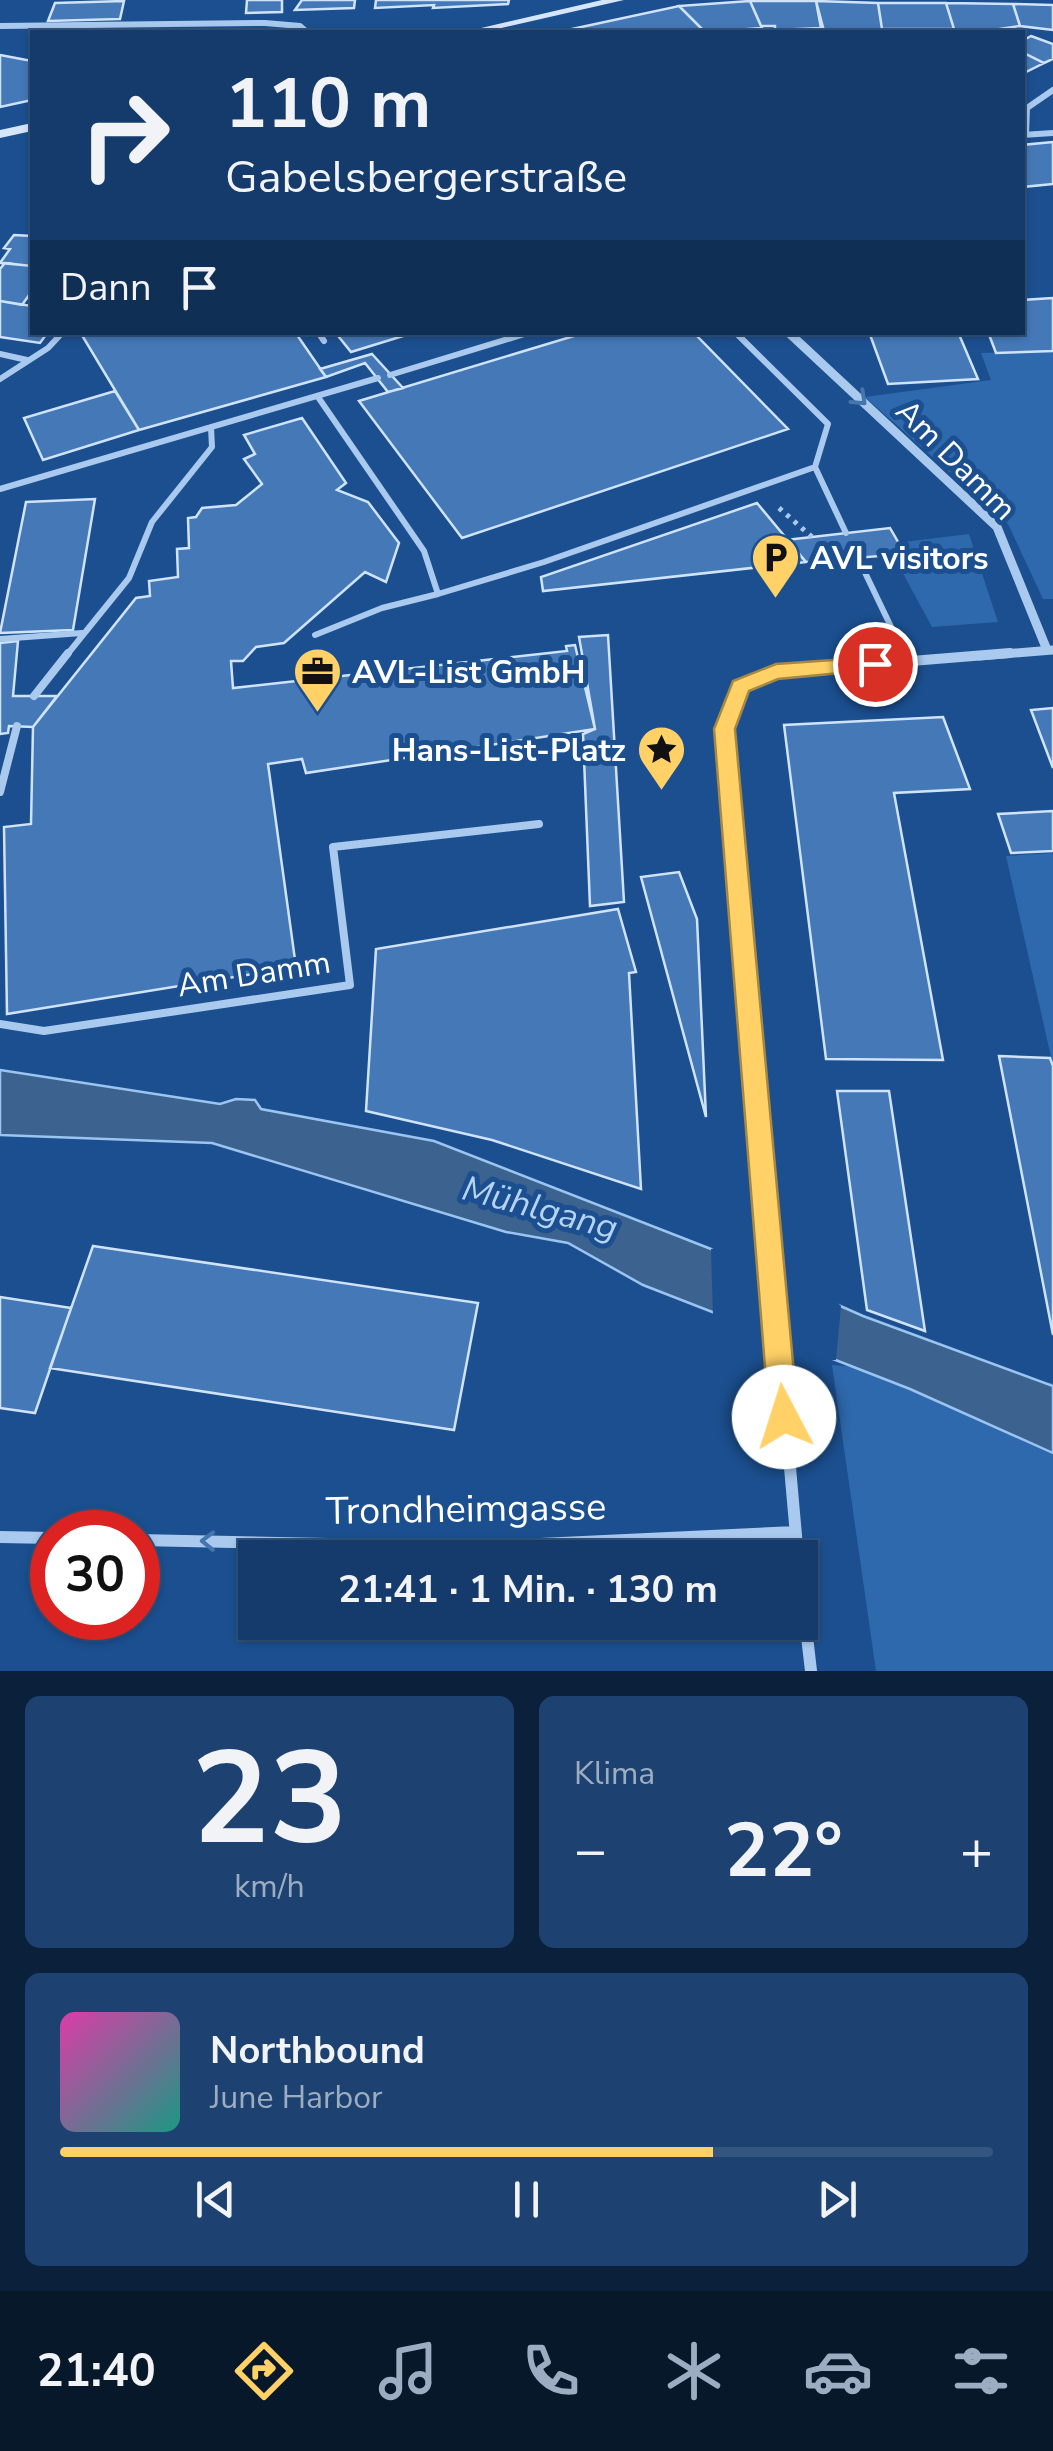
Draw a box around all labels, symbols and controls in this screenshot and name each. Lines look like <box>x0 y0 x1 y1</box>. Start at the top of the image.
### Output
text: 110 m <box>225 56 431 152</box>
icon: right <box>60 70 190 200</box>
text: Gabelsbergerstraße <box>225 147 627 208</box>
icon: arrive <box>172 260 227 315</box>
text: Dann <box>60 262 152 313</box>
one-way arrow <box>848 387 867 405</box>
street label: Am Damm <box>886 390 1026 530</box>
parking icon: AVL visitors <box>749 532 801 600</box>
place label: AVL visitors <box>810 537 989 580</box>
pin <box>833 622 918 707</box>
icon: arrive <box>848 637 903 692</box>
office icon: AVL-List GmbH <box>291 646 343 714</box>
place label: AVL-List GmbH <box>352 651 586 694</box>
place icon: Hans-List-Platz <box>635 724 687 792</box>
place label: Hans-List-Platz <box>392 729 626 772</box>
street label: Am Damm <box>174 941 334 1007</box>
water label: Mühlgang <box>457 1165 623 1251</box>
position arrow <box>732 1365 836 1469</box>
street label: Trondheimgasse <box>325 1481 607 1537</box>
speed limit sign: 30 <box>30 1510 160 1640</box>
one-way arrow <box>199 1531 215 1552</box>
text: 21:41 · 1 Min. · 130 m <box>338 1564 718 1615</box>
text: 23 <box>191 1711 348 1888</box>
text: Klima <box>574 1752 655 1795</box>
text: 22° <box>724 1800 843 1902</box>
text: − <box>574 1813 607 1888</box>
text: + <box>960 1813 993 1888</box>
text: km/h <box>234 1865 305 1908</box>
text: Northbound <box>210 2025 425 2076</box>
text: June Harbor <box>210 2076 382 2119</box>
icon: previous <box>188 2172 243 2227</box>
icon: pause <box>499 2172 554 2227</box>
icon: next <box>810 2172 865 2227</box>
icon: directions <box>229 2336 299 2406</box>
icon: music <box>373 2336 443 2406</box>
icon: phone <box>516 2336 586 2406</box>
icon: climate <box>659 2336 729 2406</box>
icon: car <box>803 2336 873 2406</box>
icon: filters <box>946 2336 1016 2406</box>
text: 21:40 <box>37 2341 156 2402</box>

